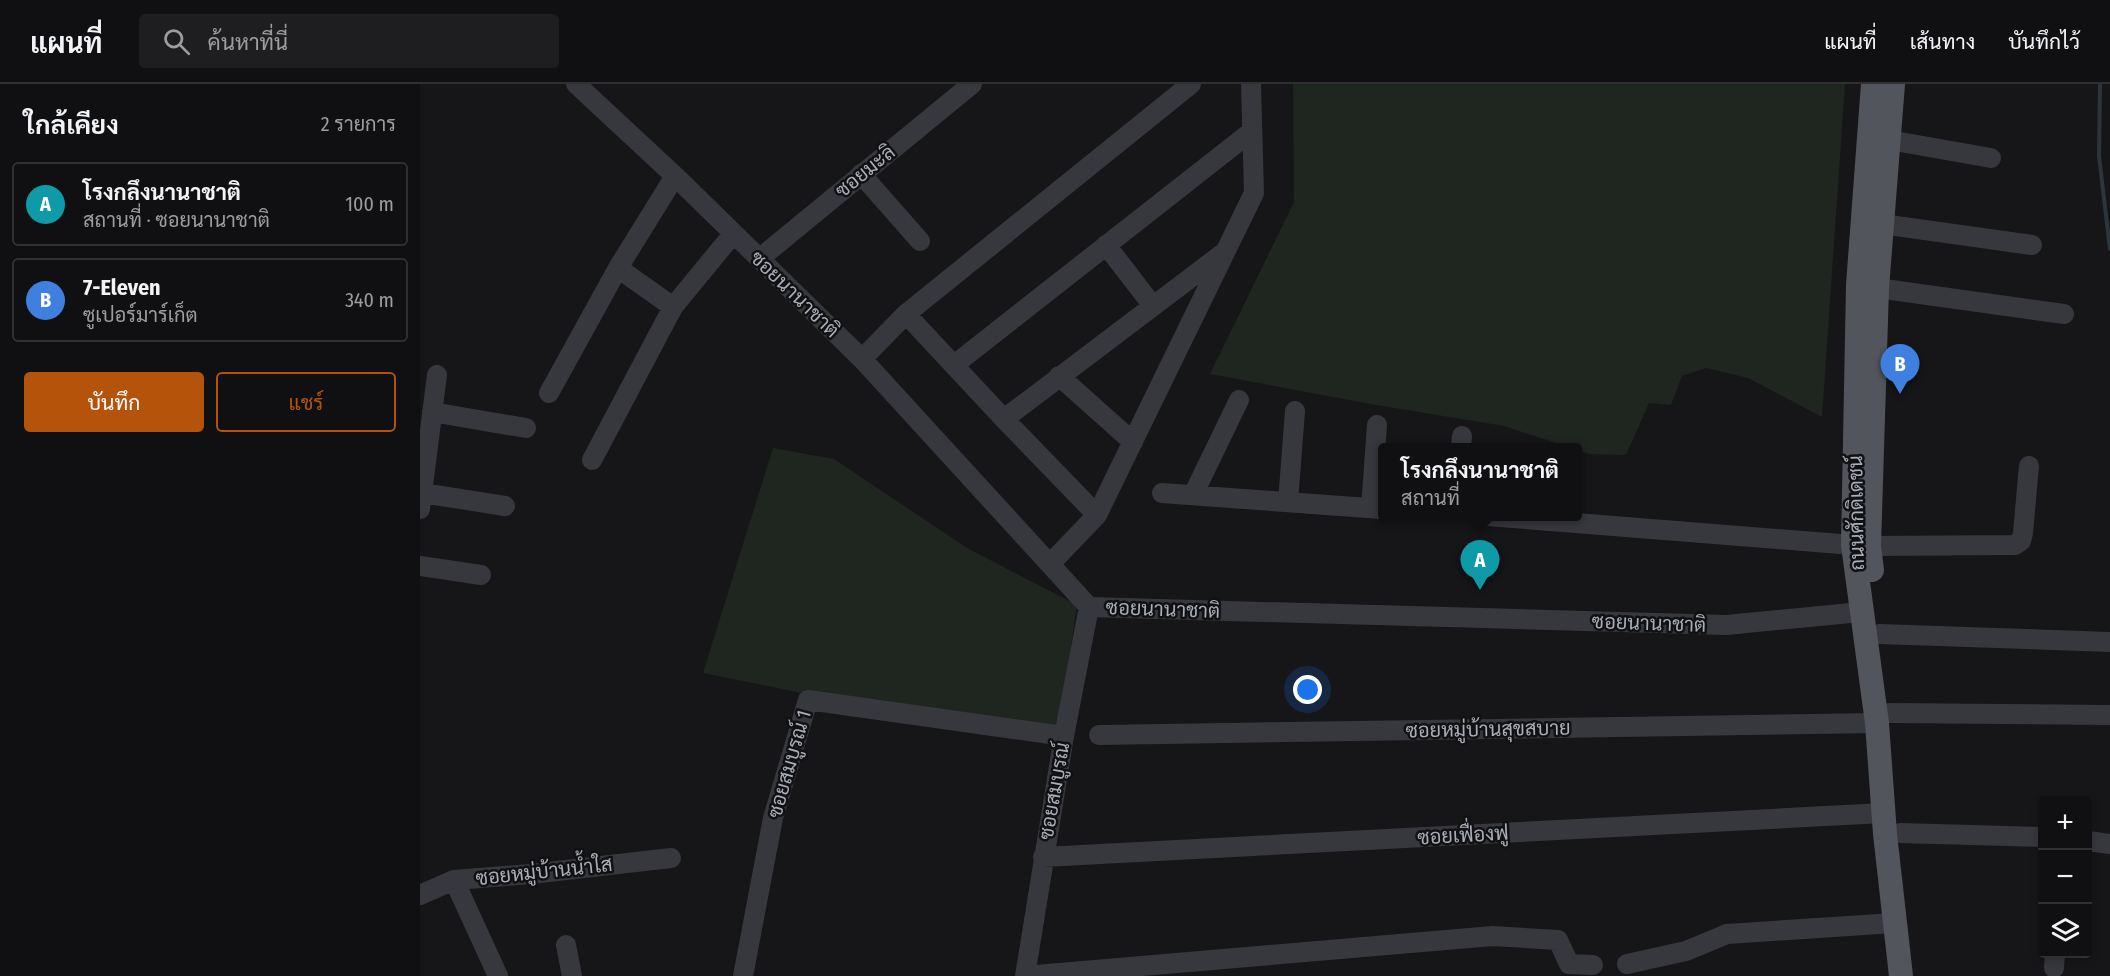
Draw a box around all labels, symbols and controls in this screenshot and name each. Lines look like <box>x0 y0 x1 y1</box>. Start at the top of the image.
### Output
search box <box>139 14 559 68</box>
icon: search <box>160 25 193 58</box>
text: แผนที่ <box>30 27 103 60</box>
text: ค้นหาที่นี่ <box>208 29 288 56</box>
text: แผนที่ <box>1824 29 1877 55</box>
text: เส้นทาง <box>1910 29 1975 55</box>
text: บันทึกไว้ <box>2008 29 2080 55</box>
text: ใกล้เคียง <box>24 110 119 141</box>
text: 2 รายการ <box>321 112 396 136</box>
street label: ซอยมะลิ <box>830 140 900 202</box>
text: โรงกลึงนานาชาติ <box>83 179 241 206</box>
text: A <box>40 192 51 216</box>
text: 100 m <box>345 192 394 216</box>
text: สถานที่ · ซอยนานาชาติ <box>83 208 270 232</box>
street label: ซอยนานาชาติ <box>746 246 844 342</box>
text: 7-Eleven <box>83 274 161 301</box>
text: B <box>40 288 51 312</box>
text: 340 m <box>345 288 394 312</box>
text: ซูเปอร์มาร์เก็ต <box>83 303 198 327</box>
pin: B <box>1880 344 1920 394</box>
button: บันทึก <box>24 372 204 432</box>
button: แชร์ <box>216 372 396 432</box>
popup <box>1378 443 1582 521</box>
street label: ถนนศักดิเดชน์ <box>1841 455 1869 571</box>
text: โรงกลึงนานาชาติ <box>1401 457 1559 484</box>
text: สถานที่ <box>1401 486 1460 510</box>
pin: A <box>1460 540 1500 590</box>
street label: ซอยนานาชาติ <box>1105 595 1221 623</box>
street label: ซอยนานาชาติ <box>1591 609 1707 637</box>
your location <box>1293 675 1322 704</box>
street label: ซอยสมบูรณ์ 1 <box>760 707 819 822</box>
street label: ซอยหมู่บ้านสุขสบาย <box>1405 716 1571 745</box>
street label: ซอยสมบูรณ์ <box>1032 740 1077 842</box>
map controls <box>2038 796 2092 958</box>
button: + <box>2038 796 2092 850</box>
street label: ซอยเฟื่องฟู <box>1417 816 1509 852</box>
street label: ซอยหมู่บ้านน้ำใส <box>474 846 614 893</box>
button: − <box>2038 850 2092 904</box>
button: layers <box>2038 904 2092 958</box>

